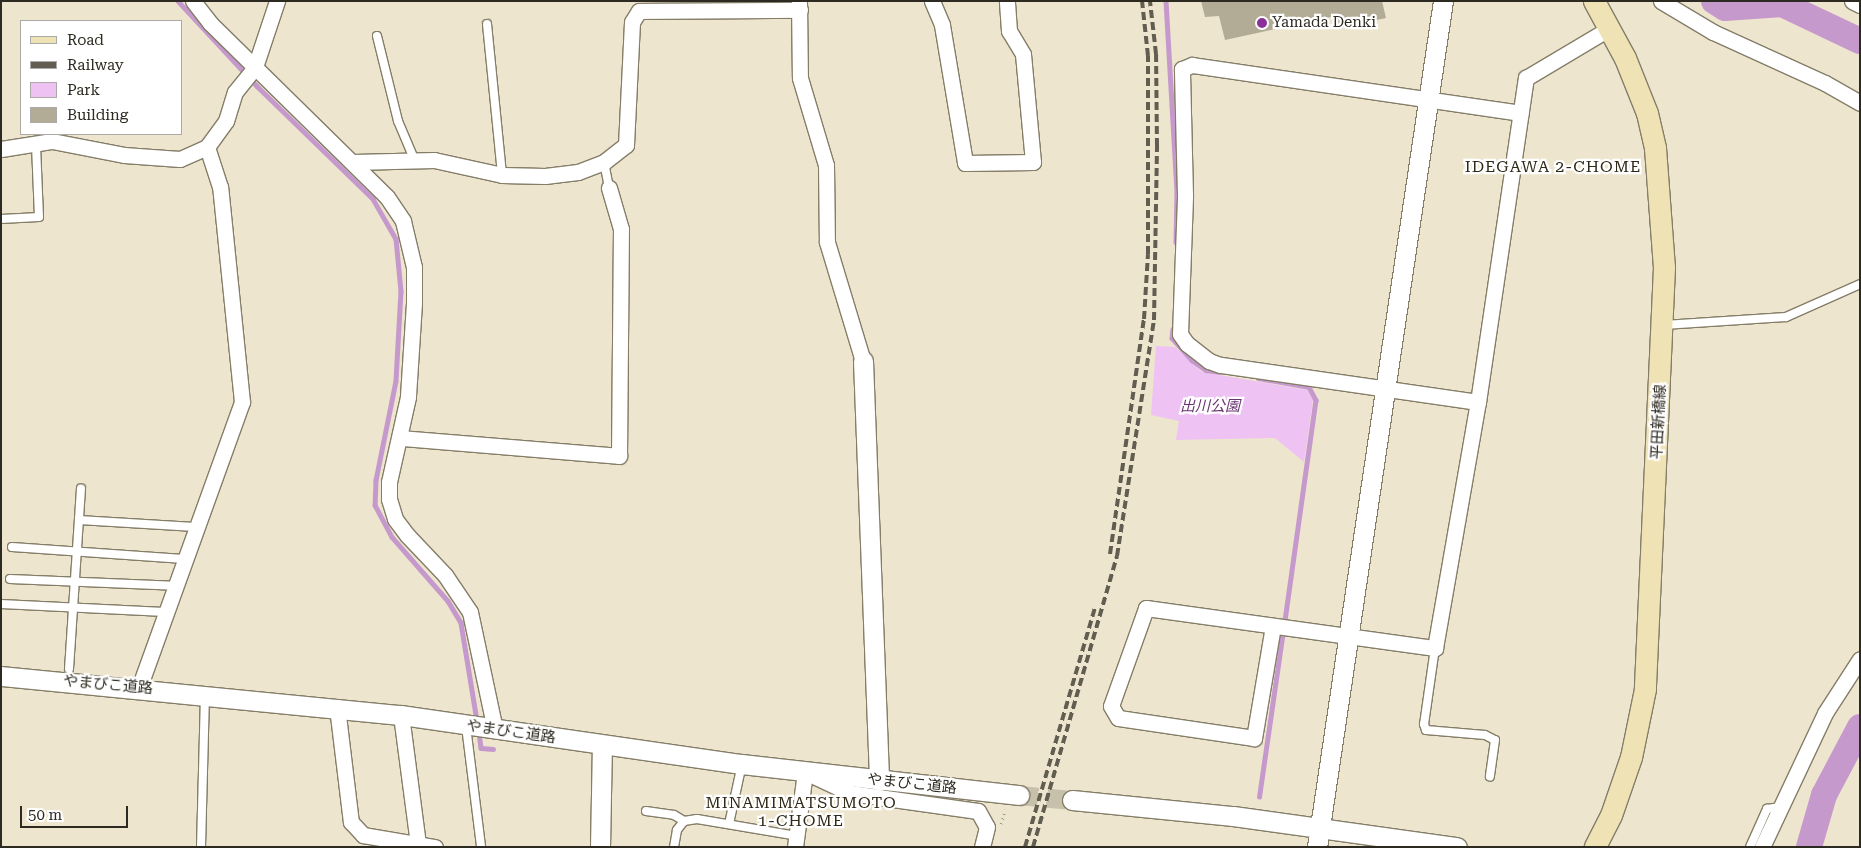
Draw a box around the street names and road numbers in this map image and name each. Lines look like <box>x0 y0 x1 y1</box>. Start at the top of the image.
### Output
street label: 平田新橋線 <box>1648 384 1670 460</box>
street label: やまびこ道路 <box>62 672 154 698</box>
street label: やまびこ道路 <box>465 717 557 747</box>
street label: やまびこ道路 <box>866 770 958 798</box>

